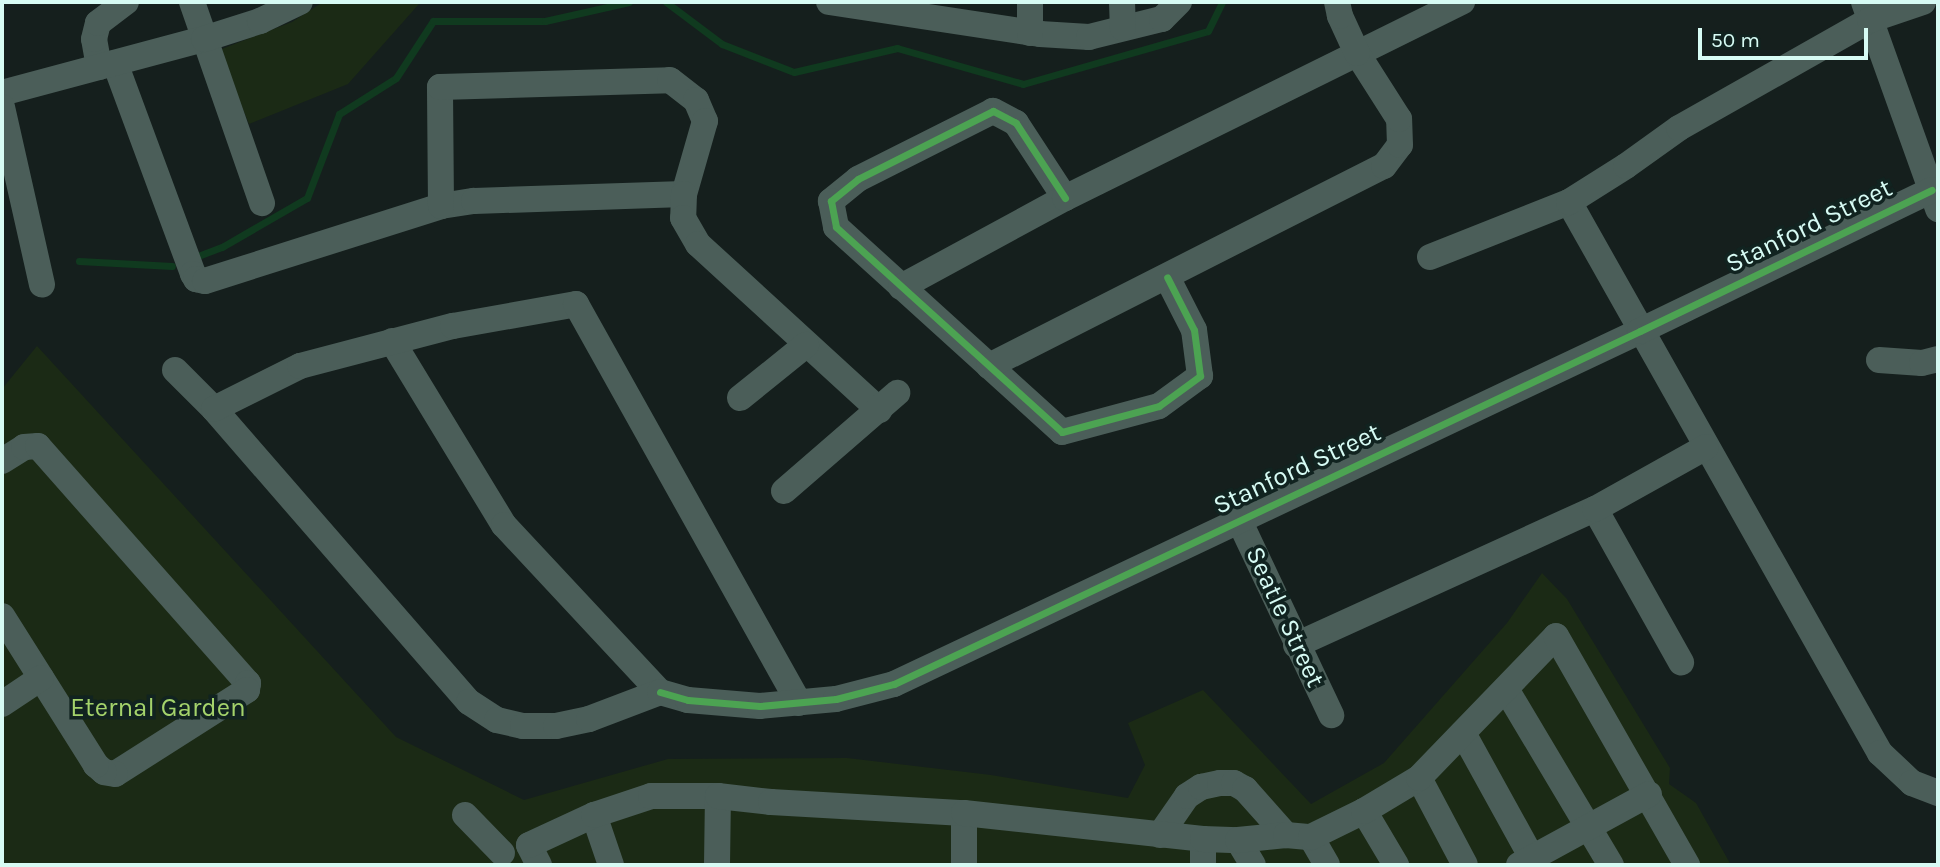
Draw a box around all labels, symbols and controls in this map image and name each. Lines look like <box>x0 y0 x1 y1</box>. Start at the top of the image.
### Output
scale bar <box>1702 14 1872 58</box>
text: 50 m <box>1711 28 1760 52</box>
street label: Stanford Street <box>1721 172 1897 280</box>
street label: Stanford Street <box>1208 417 1386 521</box>
street label: Seatle Street <box>1239 542 1331 692</box>
park label: Eternal Garden <box>70 692 246 724</box>

